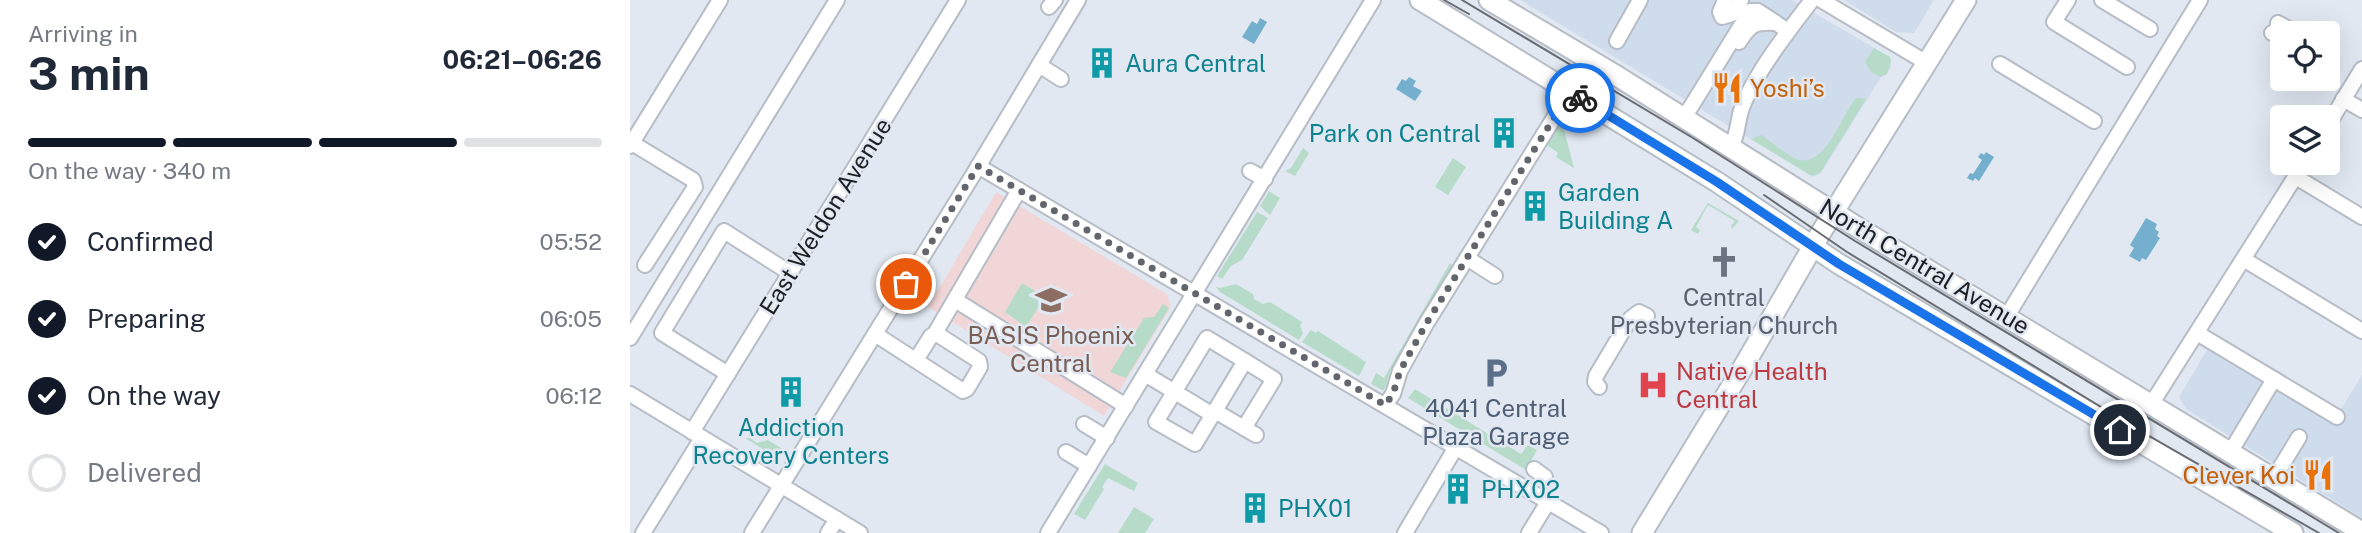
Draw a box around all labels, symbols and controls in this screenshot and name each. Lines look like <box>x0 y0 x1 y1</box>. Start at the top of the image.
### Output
text: Arriving in <box>28 20 138 47</box>
map controls <box>2270 21 2340 175</box>
button: locate <box>2270 21 2340 91</box>
text: 06:21–06:26 <box>443 44 602 75</box>
text: 3 min <box>28 46 150 100</box>
building icon: Aura Central <box>1085 46 1119 80</box>
place label: Aura Central <box>1125 49 1266 77</box>
courier <box>1545 63 1615 133</box>
restaurant icon: Yoshi’s <box>1710 71 1744 105</box>
place label: Yoshi’s <box>1750 74 1825 102</box>
icon: bike <box>1561 79 1599 117</box>
button: layers <box>2270 105 2340 175</box>
street label: East Weldon Avenue <box>753 113 897 319</box>
building icon: Park on Central <box>1487 116 1521 150</box>
place label: Park on Central <box>1309 119 1481 147</box>
text: On the way · 340 m <box>28 157 231 184</box>
place label: Garden Building A <box>1558 178 1673 234</box>
building icon: Garden Building A <box>1518 189 1552 223</box>
street label: North Central Avenue <box>1815 192 2035 340</box>
icon: check <box>28 223 66 261</box>
text: Confirmed <box>87 226 214 257</box>
text: 05:52 <box>540 228 602 255</box>
church icon: Central Presbyterian Church <box>1707 245 1741 279</box>
pin <box>876 254 936 314</box>
icon: bag <box>887 265 925 303</box>
school or university icon: BASIS Phoenix Central <box>1034 283 1068 317</box>
place label: Central Presbyterian Church <box>1610 283 1838 339</box>
icon: check <box>28 300 66 338</box>
text: Preparing <box>87 303 206 334</box>
text: 06:05 <box>540 305 602 332</box>
place label: BASIS Phoenix Central <box>968 321 1134 377</box>
parking icon: 4041 Central Plaza Garage <box>1479 356 1513 390</box>
place label: Native Health Central <box>1676 357 1828 413</box>
hospital icon: Native Health Central <box>1636 368 1670 402</box>
building icon: Addiction Recovery Centers <box>774 375 808 409</box>
icon: check <box>28 377 66 415</box>
text: On the way <box>87 380 221 411</box>
text: 06:12 <box>546 382 602 409</box>
place label: 4041 Central Plaza Garage <box>1422 394 1570 450</box>
pin <box>2090 400 2150 460</box>
icon: home <box>2101 411 2139 449</box>
place label: Addiction Recovery Centers <box>693 413 889 469</box>
text: Delivered <box>87 457 202 488</box>
restaurant icon: Clever Koi <box>2301 458 2335 492</box>
place label: Clever Koi <box>2183 461 2295 489</box>
building icon: PHX02 <box>1441 472 1475 506</box>
place label: PHX02 <box>1481 475 1560 503</box>
building icon: PHX01 <box>1238 491 1272 525</box>
place label: PHX01 <box>1278 494 1353 522</box>

